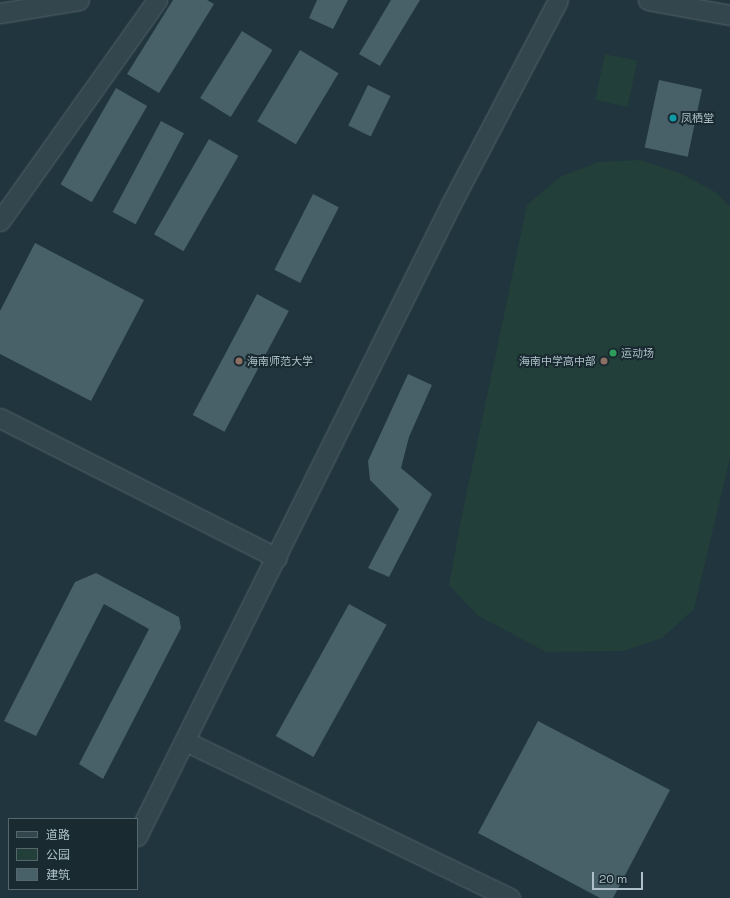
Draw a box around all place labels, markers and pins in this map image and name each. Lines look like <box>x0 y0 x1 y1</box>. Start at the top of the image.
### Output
place label: 凤栖堂 <box>681 111 714 125</box>
marker: 凤栖堂 <box>668 113 678 123</box>
place label: 运动场 <box>621 346 654 360</box>
marker: 运动场 <box>608 348 618 358</box>
place label: 海南师范大学 <box>247 354 313 368</box>
place label: 海南中学高中部 <box>519 354 596 368</box>
marker: 海南师范大学 <box>234 356 244 366</box>
marker: 海南中学高中部 <box>599 356 609 366</box>

